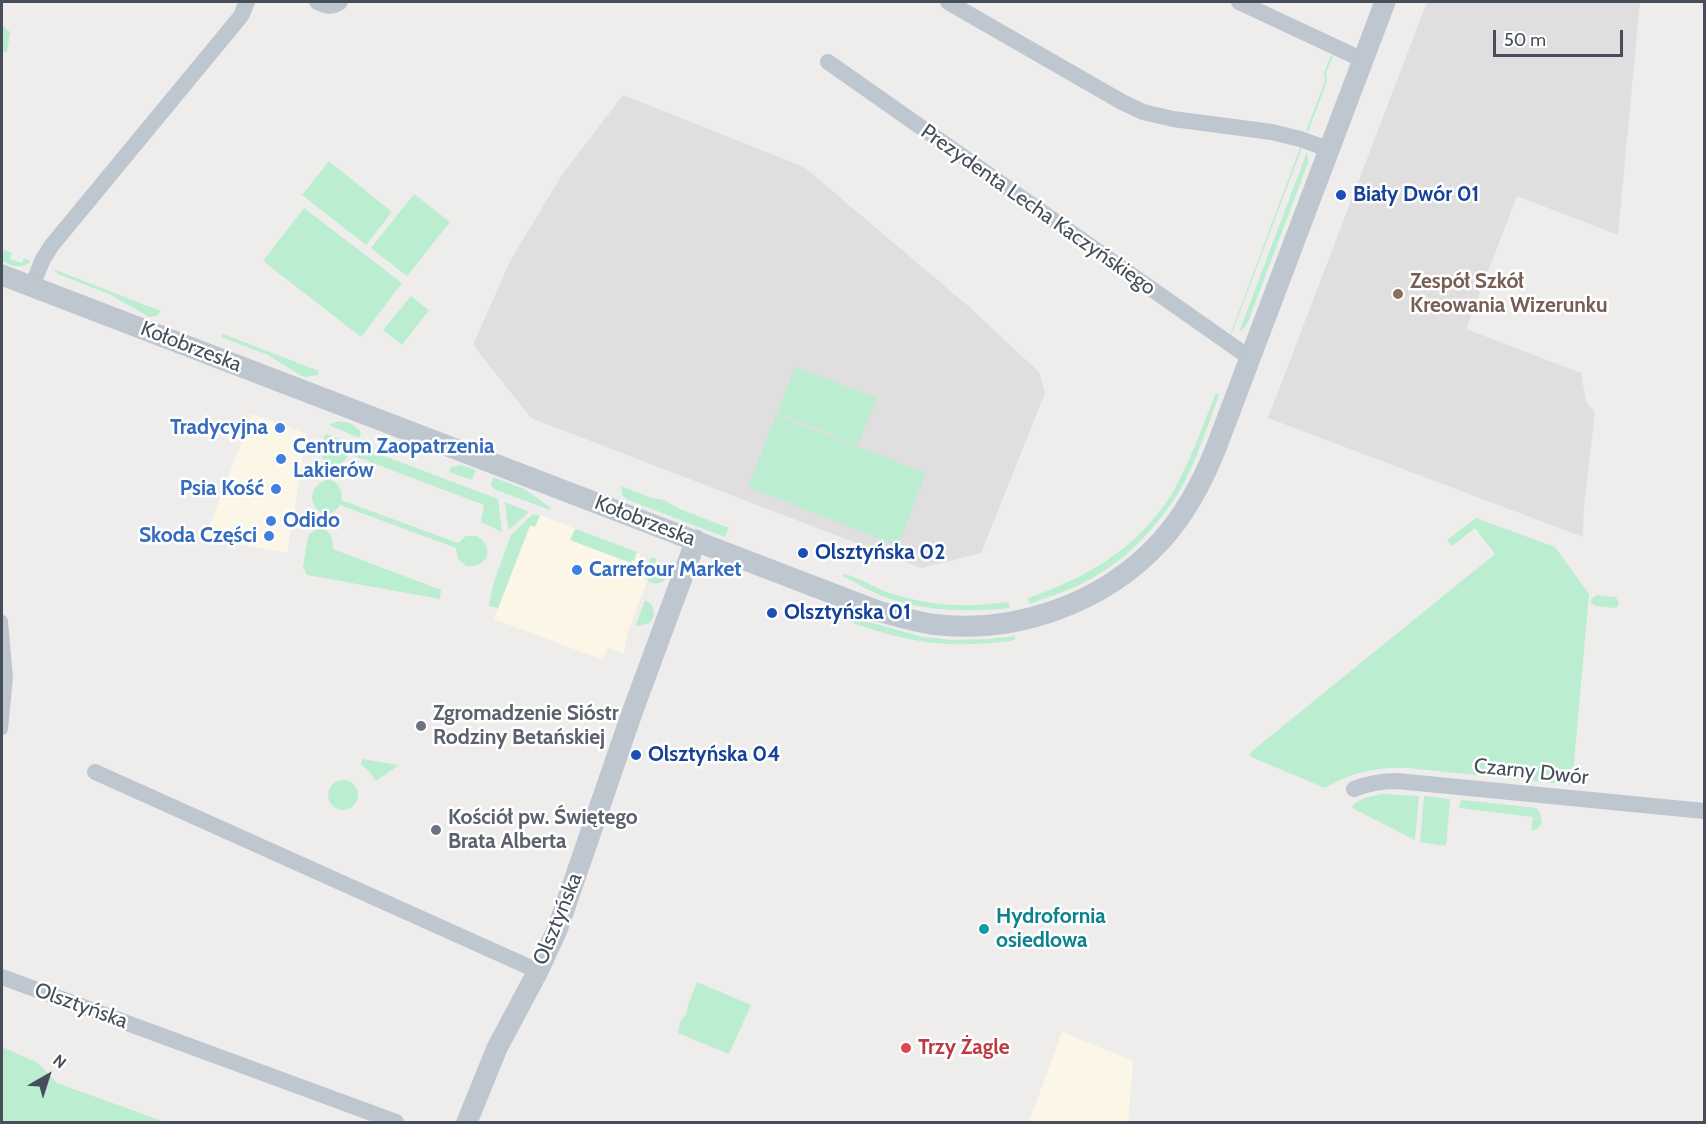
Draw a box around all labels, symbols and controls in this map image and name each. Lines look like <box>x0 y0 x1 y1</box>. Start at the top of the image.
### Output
scale bar <box>1496 18 1626 56</box>
text: 50 m <box>1504 29 1546 51</box>
street label: Prezydenta Lecha Kaczyńskiego <box>916 119 1160 301</box>
place label: Biały Dwór 01 <box>1353 182 1479 208</box>
marker: Biały Dwór 01 <box>1334 188 1348 202</box>
place label: Zespół Szkół Kreowania Wizerunku <box>1410 269 1608 319</box>
marker: Zespół Szkół Kreowania Wizerunku <box>1391 287 1405 301</box>
street label: Kołobrzeska <box>137 316 245 378</box>
place label: Tradycyjna <box>170 415 268 441</box>
marker: Tradycyjna <box>273 421 287 435</box>
place label: Centrum Zaopatrzenia Lakierów <box>293 434 494 484</box>
marker: Centrum Zaopatrzenia Lakierów <box>274 452 288 466</box>
place label: Psia Kość <box>180 476 264 502</box>
marker: Psia Kość <box>269 482 283 496</box>
street label: Kołobrzeska <box>591 490 699 552</box>
place label: Odido <box>283 508 340 534</box>
marker: Odido <box>264 514 278 528</box>
place label: Skoda Części <box>139 523 257 549</box>
marker: Skoda Części <box>262 529 276 543</box>
place label: Olsztyńska 02 <box>815 540 945 566</box>
marker: Olsztyńska 02 <box>796 546 810 560</box>
place label: Carrefour Market <box>589 557 742 583</box>
marker: Carrefour Market <box>570 563 584 577</box>
place label: Olsztyńska 01 <box>784 600 911 626</box>
marker: Olsztyńska 01 <box>765 606 779 620</box>
place label: Zgromadzenie Sióstr Rodziny Betańskiej <box>433 701 619 751</box>
marker: Zgromadzenie Sióstr Rodziny Betańskiej <box>414 719 428 733</box>
place label: Olsztyńska 04 <box>648 742 780 768</box>
marker: Olsztyńska 04 <box>629 748 643 762</box>
street label: Czarny Dwór <box>1473 753 1589 791</box>
place label: Kościół pw. Świętego Brata Alberta <box>448 805 638 855</box>
marker: Kościół pw. Świętego Brata Alberta <box>429 823 443 837</box>
street label: Olsztyńska <box>528 869 588 969</box>
place label: Hydrofornia osiedlowa <box>996 904 1106 954</box>
marker: Hydrofornia osiedlowa <box>977 922 991 936</box>
street label: Olsztyńska <box>31 978 131 1034</box>
place label: Trzy Żagle <box>918 1035 1009 1061</box>
marker: Trzy Żagle <box>899 1041 913 1055</box>
north arrow <box>18 1046 78 1106</box>
text: N <box>49 1051 70 1073</box>

